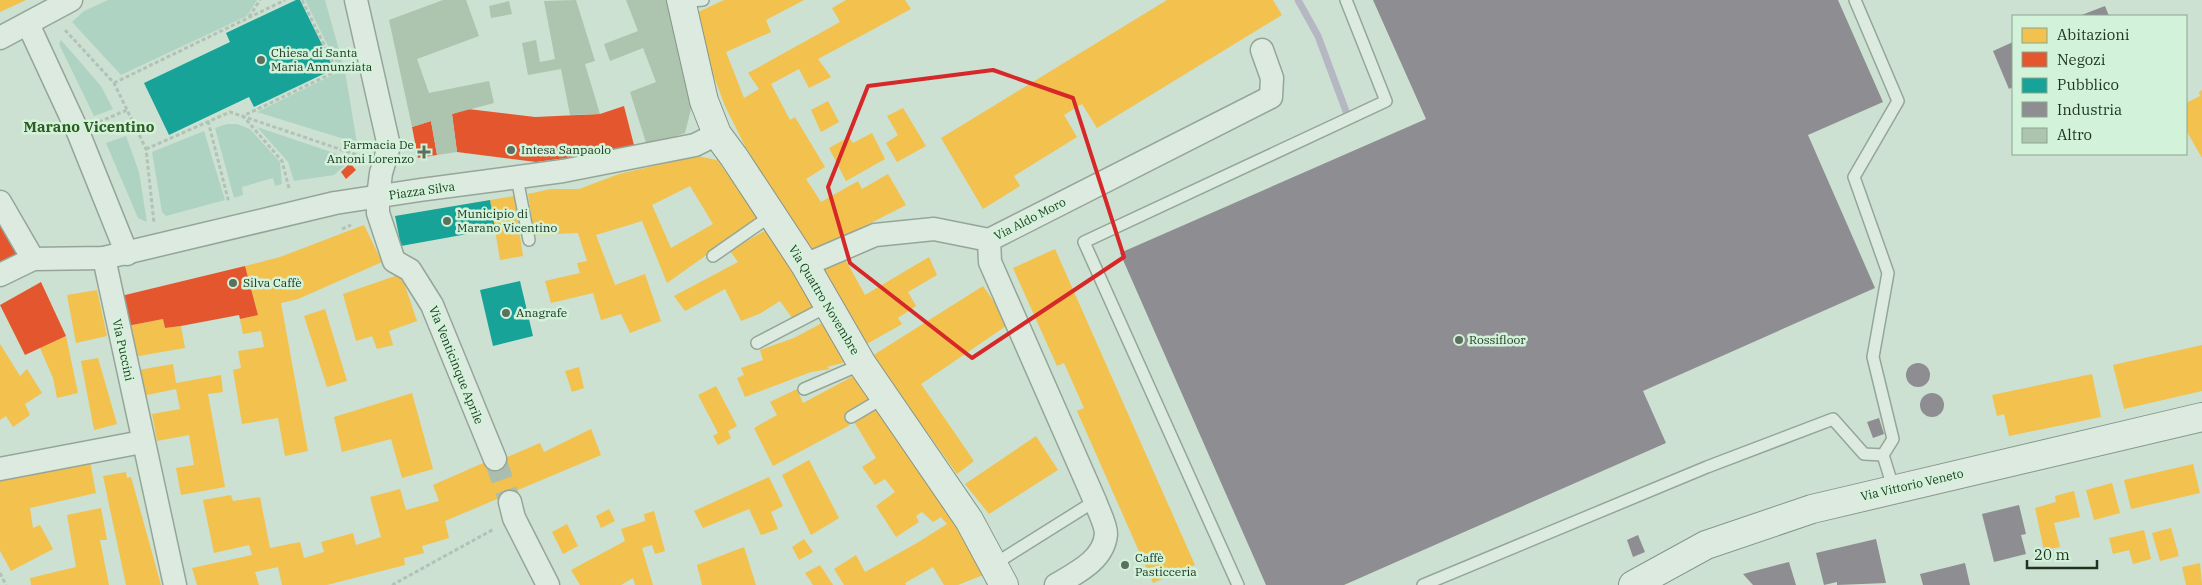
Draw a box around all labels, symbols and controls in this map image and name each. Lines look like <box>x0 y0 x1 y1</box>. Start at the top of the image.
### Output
legend <box>2012 15 2187 155</box>
text: Abitazioni <box>2057 25 2130 44</box>
place label: Chiesa di Santa Maria Annunziata <box>271 45 373 74</box>
text: Negozi <box>2057 50 2106 69</box>
marker: Chiesa di Santa Maria Annunziata <box>255 54 267 66</box>
text: Pubblico <box>2057 75 2119 94</box>
text: Industria <box>2057 100 2122 119</box>
district label: Marano Vicentino <box>23 117 155 136</box>
text: Altro <box>2057 125 2092 144</box>
place label: Farmacia De Antoni Lorenzo <box>327 137 414 166</box>
place label: Intesa Sanpaolo <box>521 142 611 157</box>
marker: Intesa Sanpaolo <box>505 144 517 156</box>
marker: Farmacia De Antoni Lorenzo <box>418 146 430 158</box>
street label: Piazza Silva <box>388 178 456 203</box>
street label: Via Aldo Moro <box>991 194 1068 243</box>
place label: Municipio di Marano Vicentino <box>457 206 557 235</box>
marker: Municipio di Marano Vicentino <box>441 215 453 227</box>
street label: Via Quattro Novembre <box>786 242 863 357</box>
place label: Silva Caffè <box>243 275 302 290</box>
marker: Silva Caffè <box>227 277 239 289</box>
street label: Via Venticinque Aprile <box>426 303 487 426</box>
place label: Anagrafe <box>516 305 567 320</box>
marker: Anagrafe <box>500 307 512 319</box>
street label: Via Puccini <box>110 317 137 383</box>
place label: Rossifloor <box>1469 332 1526 347</box>
marker: Rossifloor <box>1453 334 1465 346</box>
street label: Via Vittorio Veneto <box>1859 465 1965 504</box>
scale bar <box>2027 538 2097 570</box>
text: 20 m <box>2034 545 2070 564</box>
place label: Caffè Pasticceria <box>1135 550 1197 579</box>
marker: Caffè Pasticceria <box>1119 559 1131 571</box>

